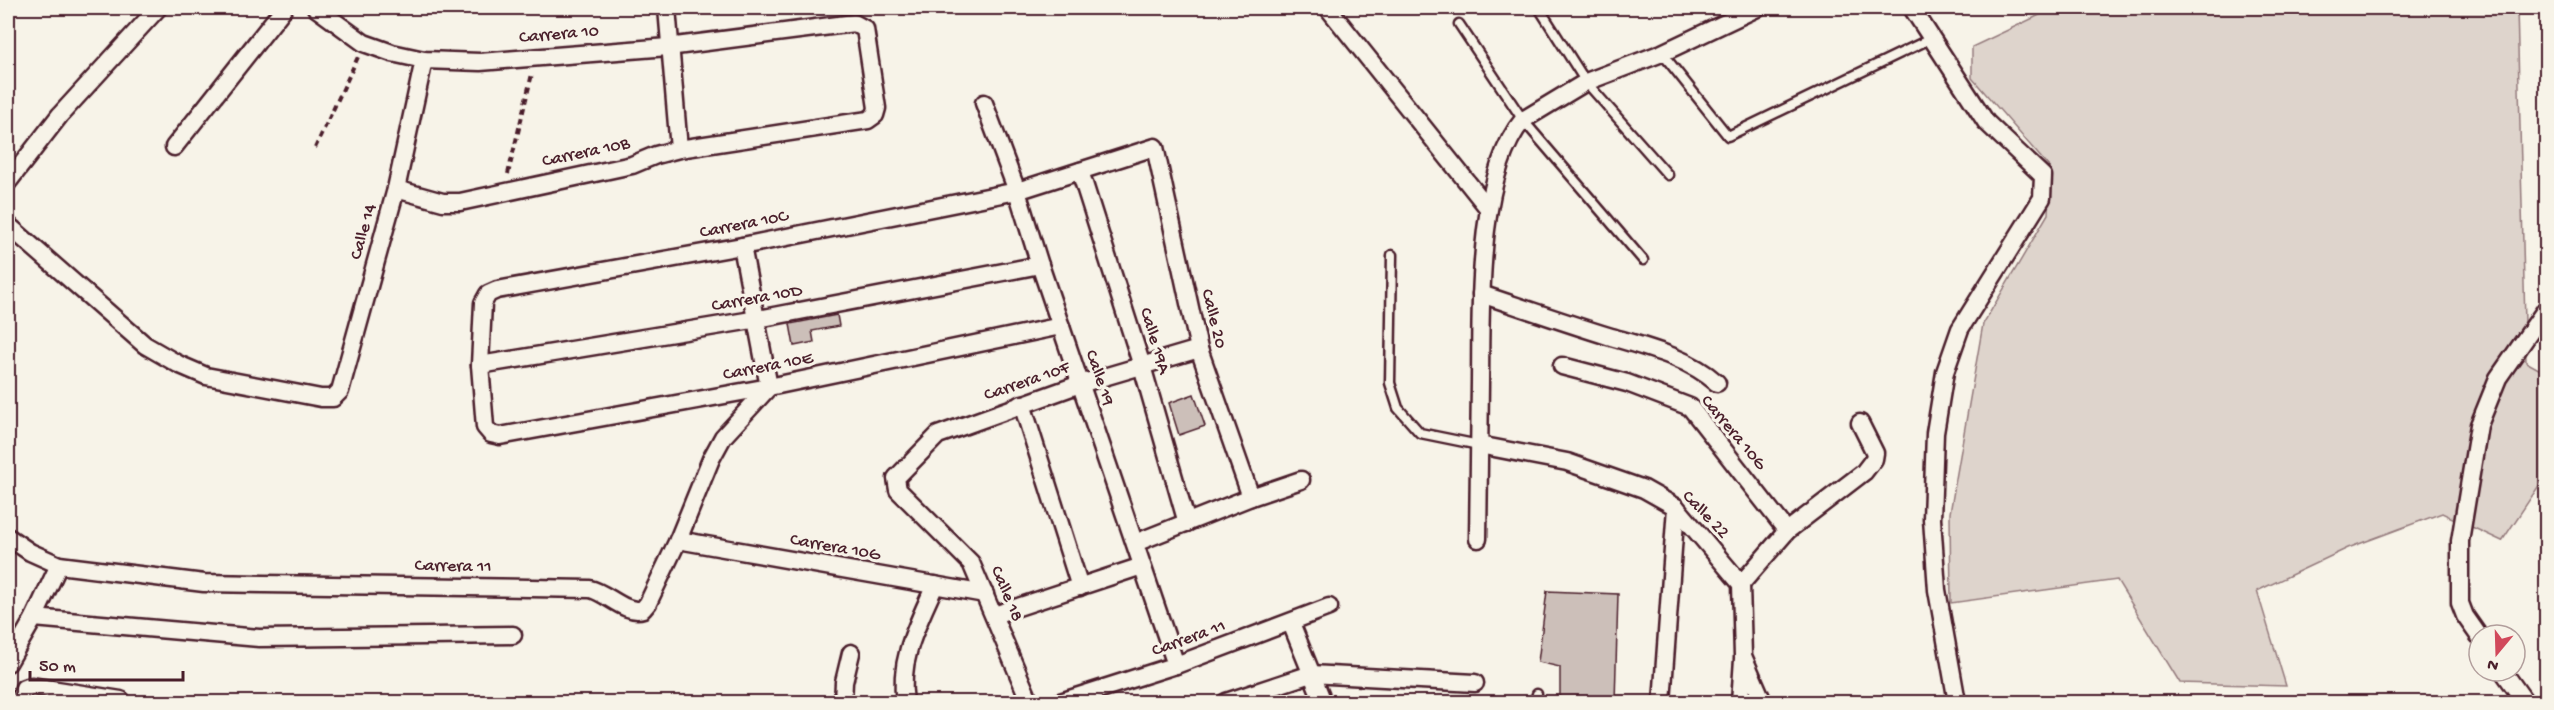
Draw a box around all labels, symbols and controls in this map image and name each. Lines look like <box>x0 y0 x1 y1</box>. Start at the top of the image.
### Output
street label: Carrera 10 <box>518 21 600 49</box>
street label: Carrera 10B <box>540 133 633 173</box>
street label: Calle 14 <box>346 201 382 262</box>
street label: Carrera 10C <box>698 206 791 244</box>
street label: Carrera 10D <box>710 281 804 317</box>
street label: Calle 20 <box>1196 287 1230 351</box>
street label: Calle 19A <box>1134 305 1174 378</box>
street label: Calle 19 <box>1080 347 1118 409</box>
street label: Carrera 10E <box>721 348 815 386</box>
street label: Carrera 10F <box>981 357 1073 406</box>
street label: Carrera 10G <box>1696 391 1771 475</box>
street label: Calle 22 <box>1677 487 1733 544</box>
street label: Carrera 10G <box>788 530 882 566</box>
street label: Carrera 11 <box>414 556 492 578</box>
street label: Calle 18 <box>985 563 1027 625</box>
street label: Carrera 11 <box>1149 616 1229 662</box>
north arrow <box>2467 623 2527 683</box>
scale bar <box>30 644 183 682</box>
text: N <box>2485 653 2501 675</box>
text: 50 m <box>39 657 76 678</box>

